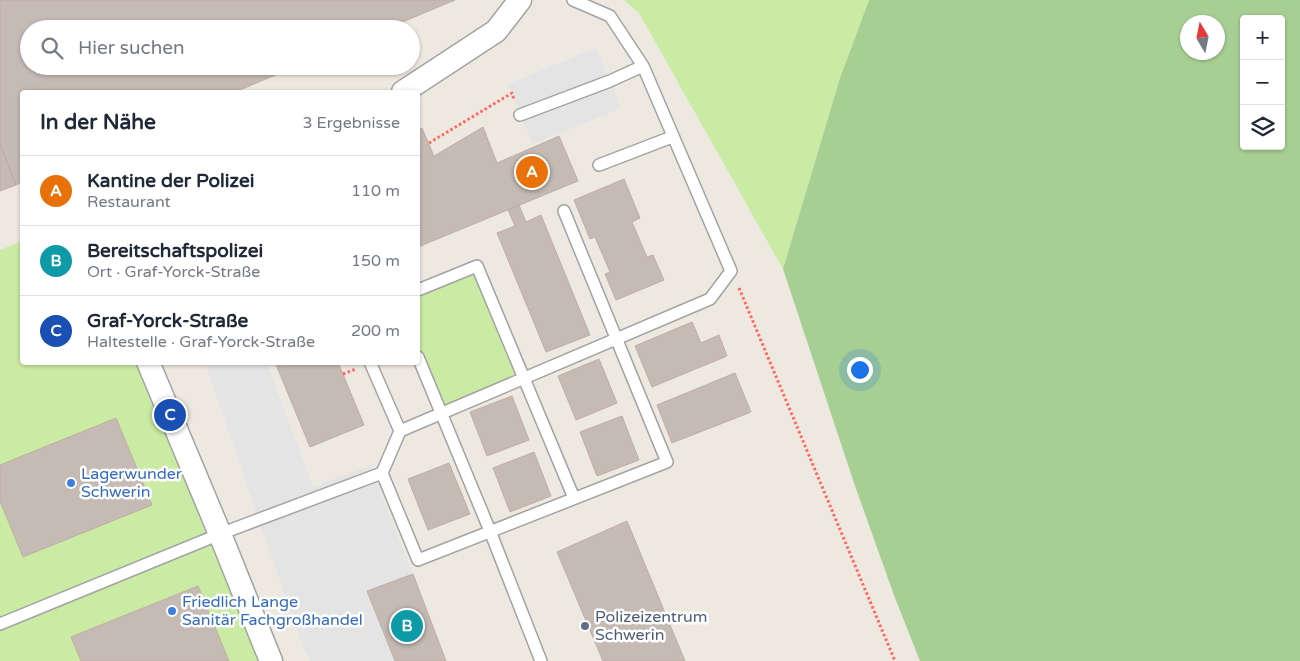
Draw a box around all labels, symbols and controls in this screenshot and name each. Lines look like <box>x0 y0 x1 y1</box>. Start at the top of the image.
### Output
north arrow <box>1180 15 1225 60</box>
map controls <box>1240 15 1285 150</box>
button: + <box>1240 15 1285 60</box>
search box <box>20 20 420 75</box>
icon: search <box>38 34 66 62</box>
text: Hier suchen <box>78 37 185 59</box>
button: − <box>1240 60 1285 105</box>
button: layers <box>1240 105 1285 150</box>
text: In der Nähe <box>40 110 156 135</box>
text: 3 Ergebnisse <box>302 113 400 133</box>
pin: A <box>516 153 548 191</box>
text: Kantine der Polizei <box>87 170 254 192</box>
text: A <box>50 181 62 201</box>
text: 110 m <box>351 181 400 201</box>
text: Restaurant <box>87 192 171 212</box>
text: Bereitschaftspolizei <box>87 240 263 262</box>
text: B <box>50 251 62 271</box>
text: 150 m <box>351 251 400 271</box>
text: Ort · Graf-Yorck-Straße <box>87 262 260 282</box>
text: Graf-Yorck-Straße <box>87 310 248 332</box>
text: C <box>50 321 62 341</box>
text: 200 m <box>351 321 400 341</box>
text: Haltestelle · Graf-Yorck-Straße <box>87 332 315 352</box>
your location <box>847 357 873 383</box>
pin: C <box>154 396 186 434</box>
place label: Lagerwunder Schwerin <box>81 464 183 502</box>
marker: Lagerwunder Schwerin <box>65 477 77 489</box>
place label: Friedlich Lange Sanitär Fachgroßhandel <box>182 592 363 630</box>
marker: Friedlich Lange Sanitär Fachgroßhandel <box>166 605 178 617</box>
pin: B <box>391 607 423 645</box>
place label: Polizeizentrum Schwerin <box>595 607 707 645</box>
marker: Polizeizentrum Schwerin <box>579 620 591 632</box>

